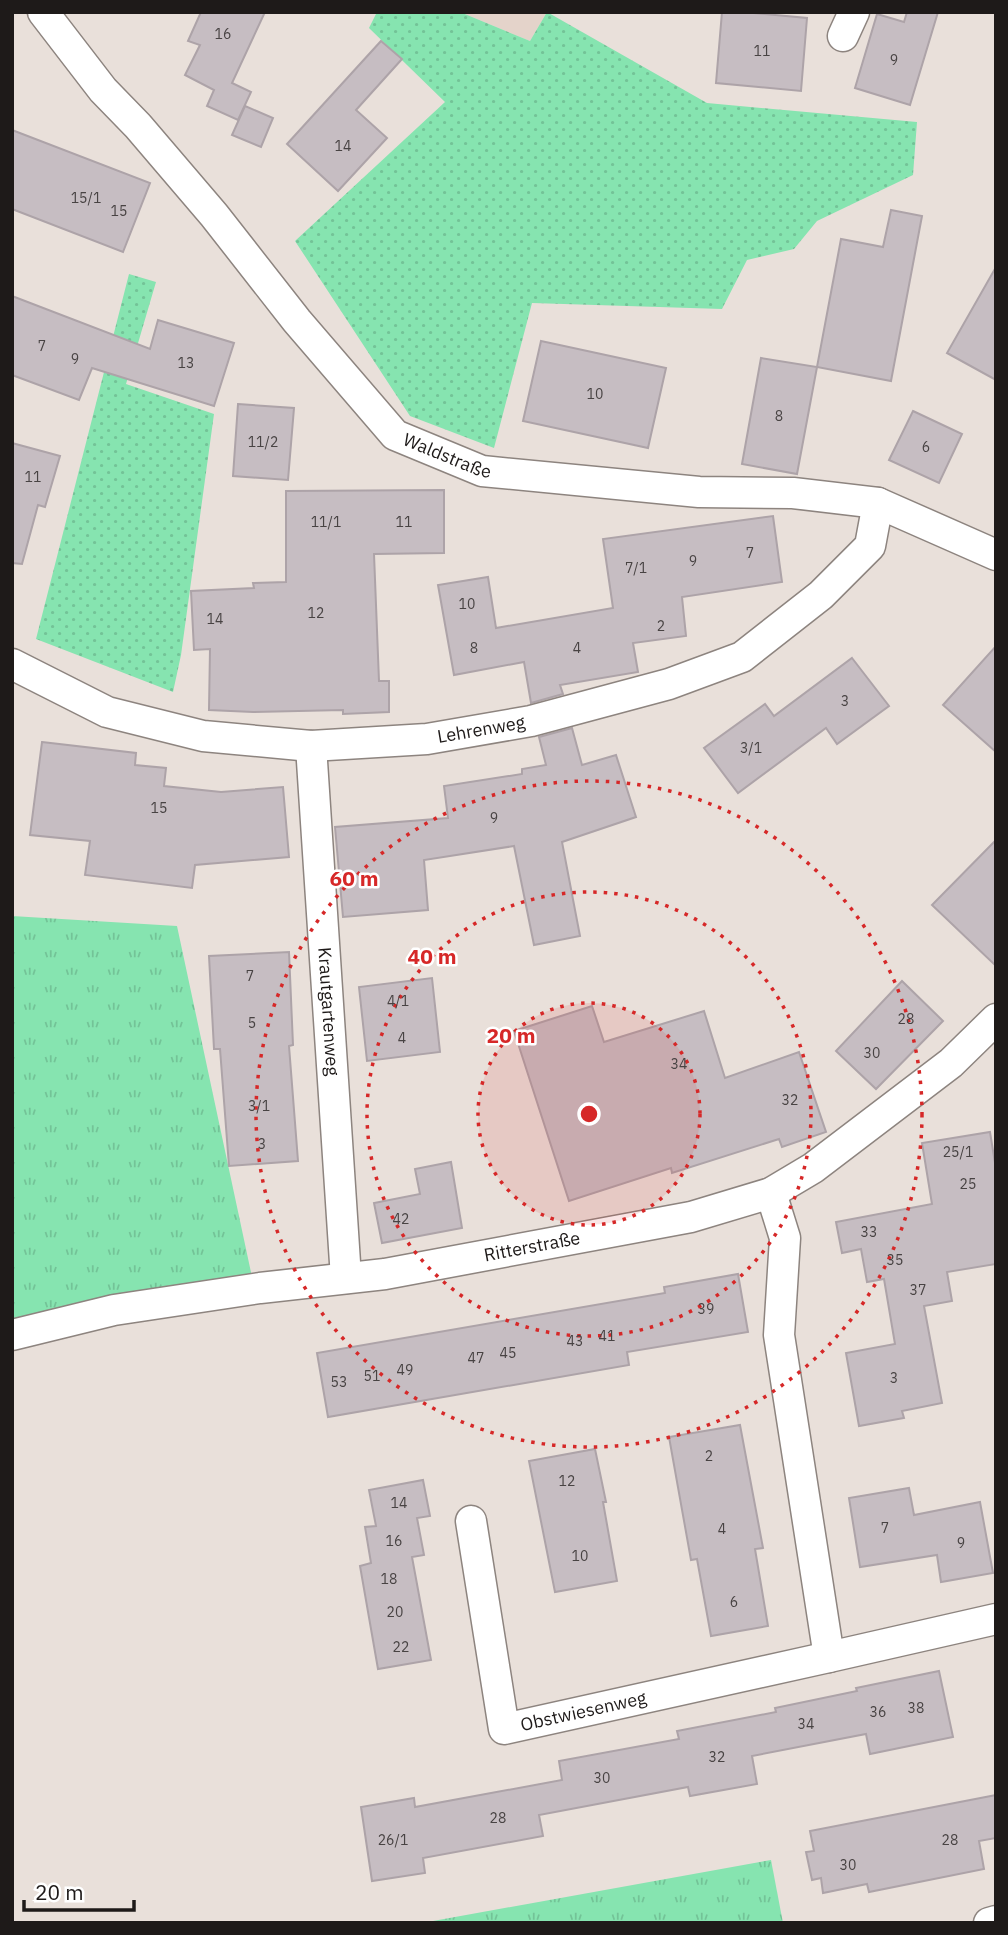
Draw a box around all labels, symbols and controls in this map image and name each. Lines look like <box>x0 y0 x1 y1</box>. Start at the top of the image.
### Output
house number: 16 <box>215 25 231 43</box>
house number: 11 <box>754 42 770 60</box>
house number: 9 <box>890 51 898 69</box>
house number: 14 <box>335 137 351 155</box>
house number: 15/1 <box>71 189 101 207</box>
house number: 15 <box>111 202 127 220</box>
house number: 7 <box>38 337 46 355</box>
house number: 9 <box>71 350 79 368</box>
house number: 13 <box>178 354 194 372</box>
house number: 10 <box>587 385 603 403</box>
house number: 8 <box>775 407 783 425</box>
street label: Waldstraße <box>400 428 492 483</box>
house number: 11/2 <box>248 433 278 451</box>
house number: 6 <box>922 438 930 456</box>
house number: 11 <box>25 468 41 486</box>
house number: 11/1 <box>311 513 341 531</box>
house number: 11 <box>396 513 412 531</box>
house number: 7 <box>746 544 754 562</box>
house number: 9 <box>689 552 697 570</box>
house number: 7/1 <box>625 559 647 577</box>
house number: 10 <box>459 595 475 613</box>
house number: 12 <box>308 604 324 622</box>
house number: 14 <box>207 610 223 628</box>
house number: 2 <box>657 617 665 635</box>
house number: 8 <box>470 639 478 657</box>
house number: 4 <box>573 639 581 657</box>
house number: 3 <box>841 692 849 710</box>
street label: Lehrenweg <box>435 710 527 748</box>
house number: 3/1 <box>740 739 762 757</box>
house number: 15 <box>151 799 167 817</box>
house number: 9 <box>490 809 498 827</box>
text: 60 m <box>330 864 378 892</box>
text: 40 m <box>408 942 456 970</box>
street label: Krautgartenweg <box>313 946 345 1077</box>
house number: 7 <box>246 967 254 985</box>
house number: 4/1 <box>387 992 409 1010</box>
house number: 28 <box>898 1010 914 1028</box>
house number: 5 <box>248 1014 256 1032</box>
text: 20 m <box>487 1021 535 1049</box>
house number: 4 <box>398 1029 406 1047</box>
house number: 30 <box>864 1044 880 1062</box>
house number: 34 <box>671 1055 687 1073</box>
house number: 32 <box>782 1091 798 1109</box>
house number: 3/1 <box>248 1097 270 1115</box>
centre of rings <box>577 1102 601 1126</box>
house number: 3 <box>258 1135 266 1153</box>
house number: 25/1 <box>943 1143 973 1161</box>
house number: 25 <box>960 1175 976 1193</box>
house number: 42 <box>393 1210 409 1228</box>
house number: 33 <box>861 1223 877 1241</box>
street label: Ritterstraße <box>482 1226 582 1266</box>
house number: 35 <box>887 1251 903 1269</box>
house number: 37 <box>910 1281 926 1299</box>
house number: 39 <box>698 1300 714 1318</box>
house number: 41 <box>599 1327 615 1345</box>
house number: 43 <box>567 1332 583 1350</box>
house number: 45 <box>500 1344 516 1362</box>
house number: 47 <box>468 1349 484 1367</box>
house number: 49 <box>397 1361 413 1379</box>
house number: 51 <box>364 1367 380 1385</box>
house number: 3 <box>890 1369 898 1387</box>
house number: 53 <box>331 1373 347 1391</box>
house number: 2 <box>705 1447 713 1465</box>
house number: 12 <box>559 1472 575 1490</box>
house number: 14 <box>391 1494 407 1512</box>
house number: 7 <box>881 1519 889 1537</box>
house number: 4 <box>718 1520 726 1538</box>
house number: 16 <box>386 1532 402 1550</box>
house number: 9 <box>957 1534 965 1552</box>
house number: 10 <box>572 1547 588 1565</box>
house number: 18 <box>381 1570 397 1588</box>
house number: 6 <box>730 1593 738 1611</box>
house number: 20 <box>387 1603 403 1621</box>
house number: 22 <box>393 1638 409 1656</box>
street label: Obstwiesenweg <box>518 1686 649 1736</box>
house number: 38 <box>908 1699 924 1717</box>
house number: 36 <box>870 1703 886 1721</box>
house number: 34 <box>798 1715 814 1733</box>
house number: 32 <box>709 1748 725 1766</box>
house number: 30 <box>594 1769 610 1787</box>
house number: 28 <box>490 1809 506 1827</box>
house number: 26/1 <box>378 1831 408 1849</box>
house number: 28 <box>942 1831 958 1849</box>
house number: 30 <box>840 1856 856 1874</box>
scale bar <box>24 1868 135 1912</box>
text: 20 m <box>35 1878 84 1906</box>

